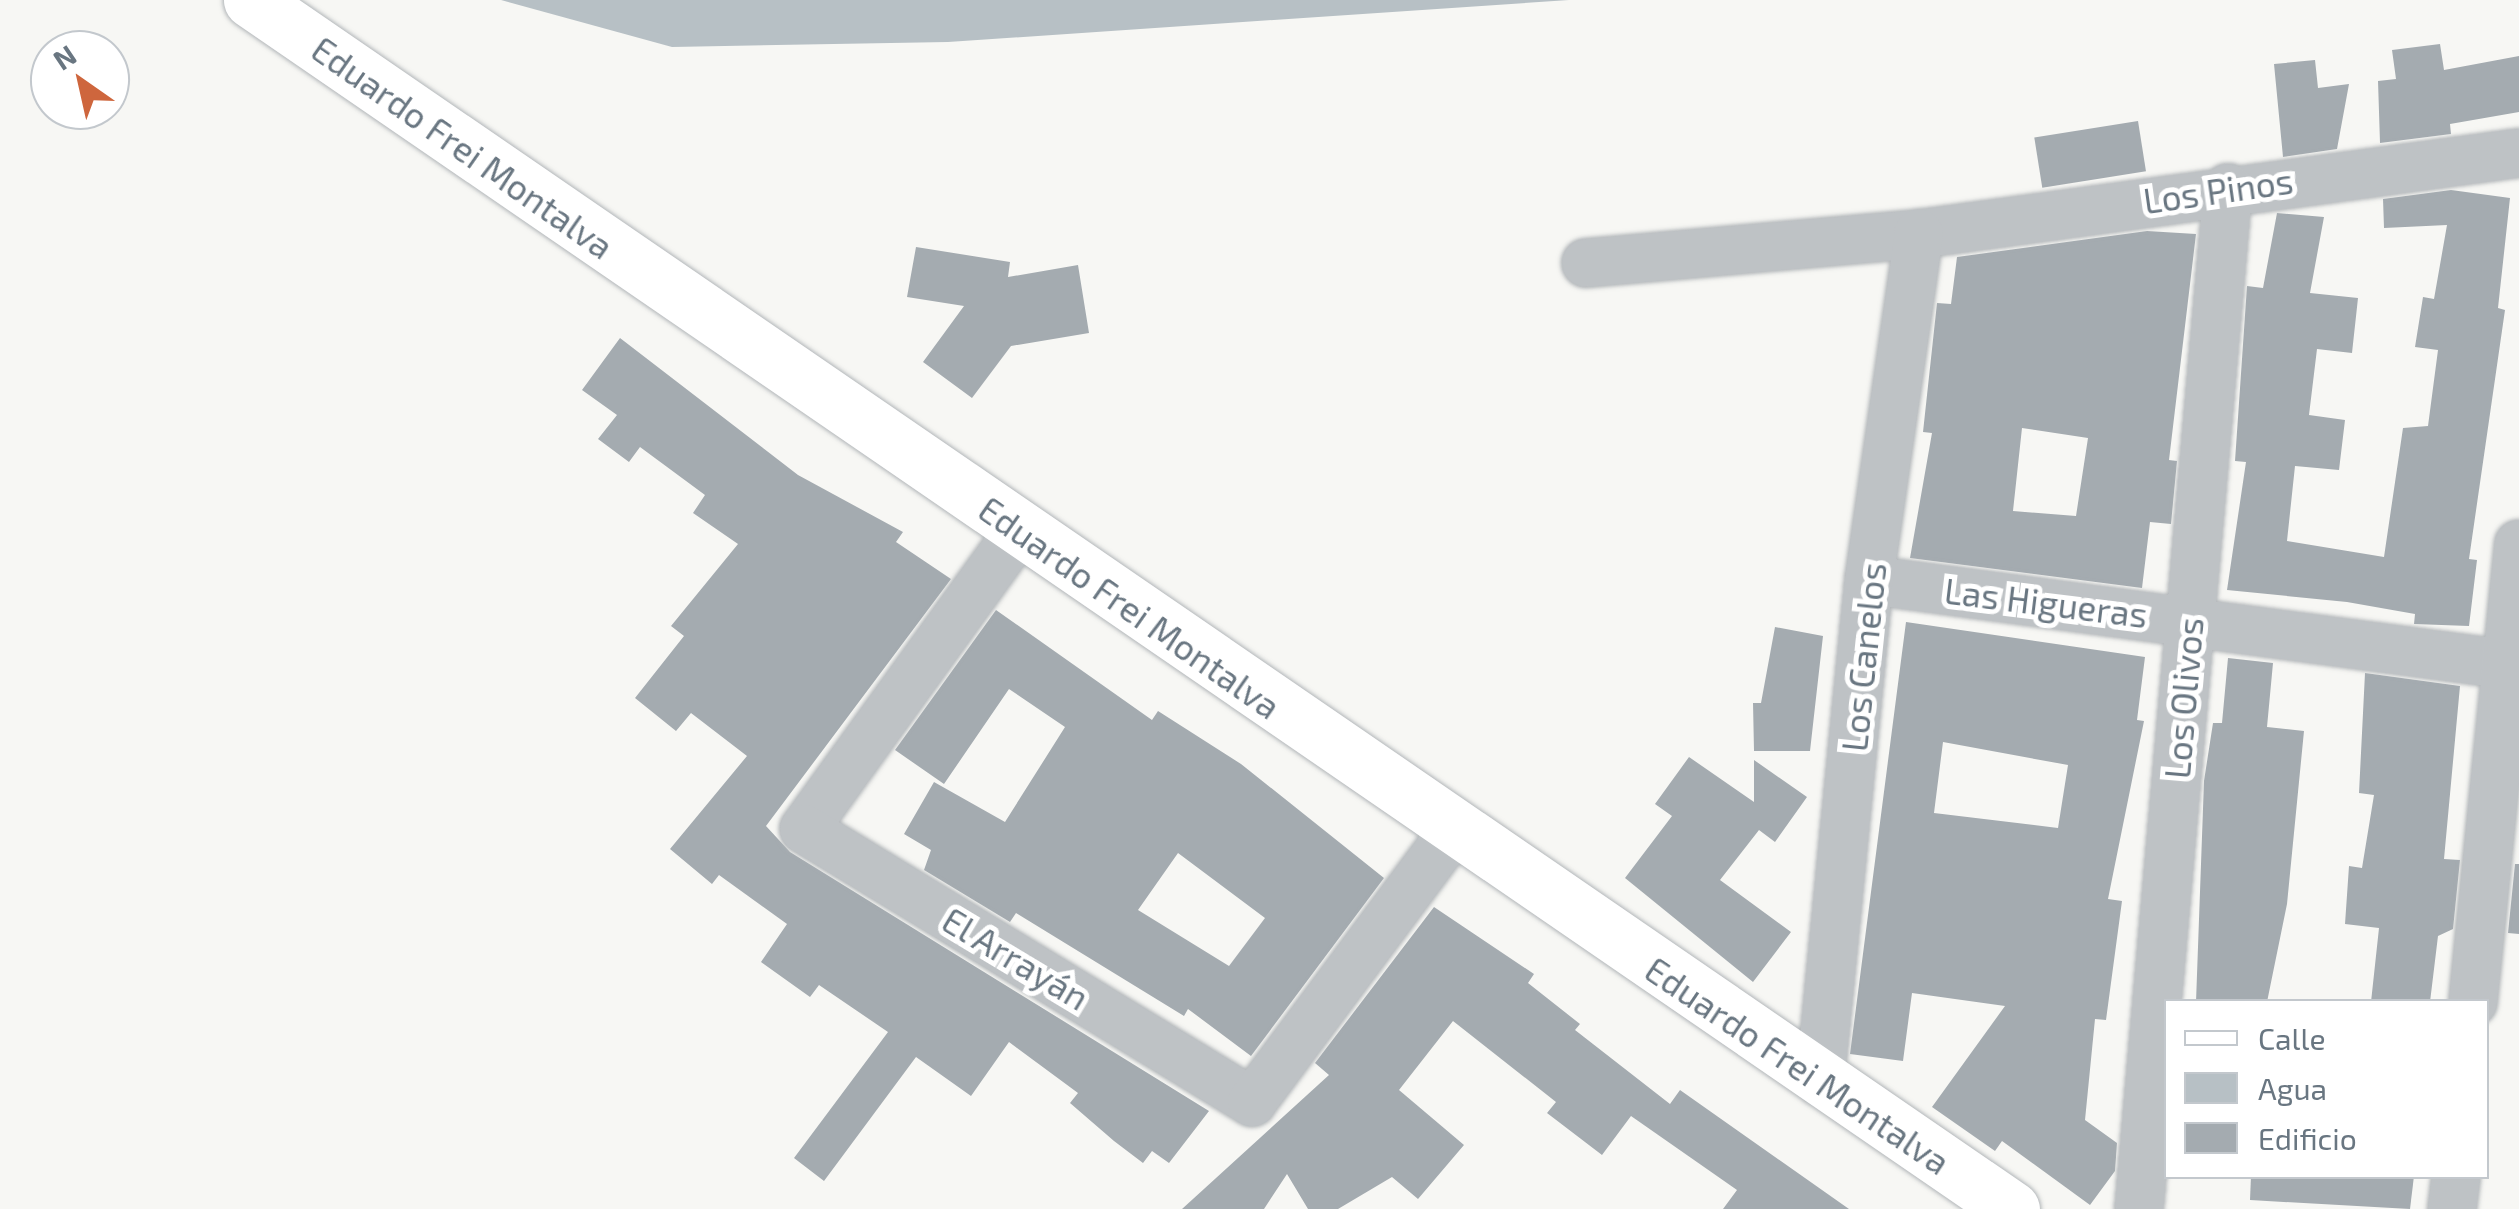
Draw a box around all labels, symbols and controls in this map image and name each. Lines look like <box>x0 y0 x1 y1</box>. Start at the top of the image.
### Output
street label: Eduardo Frei Montalva <box>304 27 622 267</box>
north arrow <box>30 30 130 130</box>
text: N <box>46 37 82 77</box>
street label: Los Pinos <box>2140 159 2296 221</box>
street label: Eduardo Frei Montalva <box>971 487 1289 727</box>
street label: Los Canelos <box>1832 560 1894 754</box>
street label: Las Higueras <box>1942 569 2150 635</box>
street label: Los Olivos <box>2155 616 2211 780</box>
street label: El Arrayán <box>935 898 1097 1018</box>
street label: Eduardo Frei Montalva <box>1638 947 1958 1183</box>
legend <box>2164 999 2489 1179</box>
text: Calle <box>2258 1020 2326 1056</box>
text: Agua <box>2258 1070 2327 1106</box>
text: Edificio <box>2258 1120 2357 1156</box>

